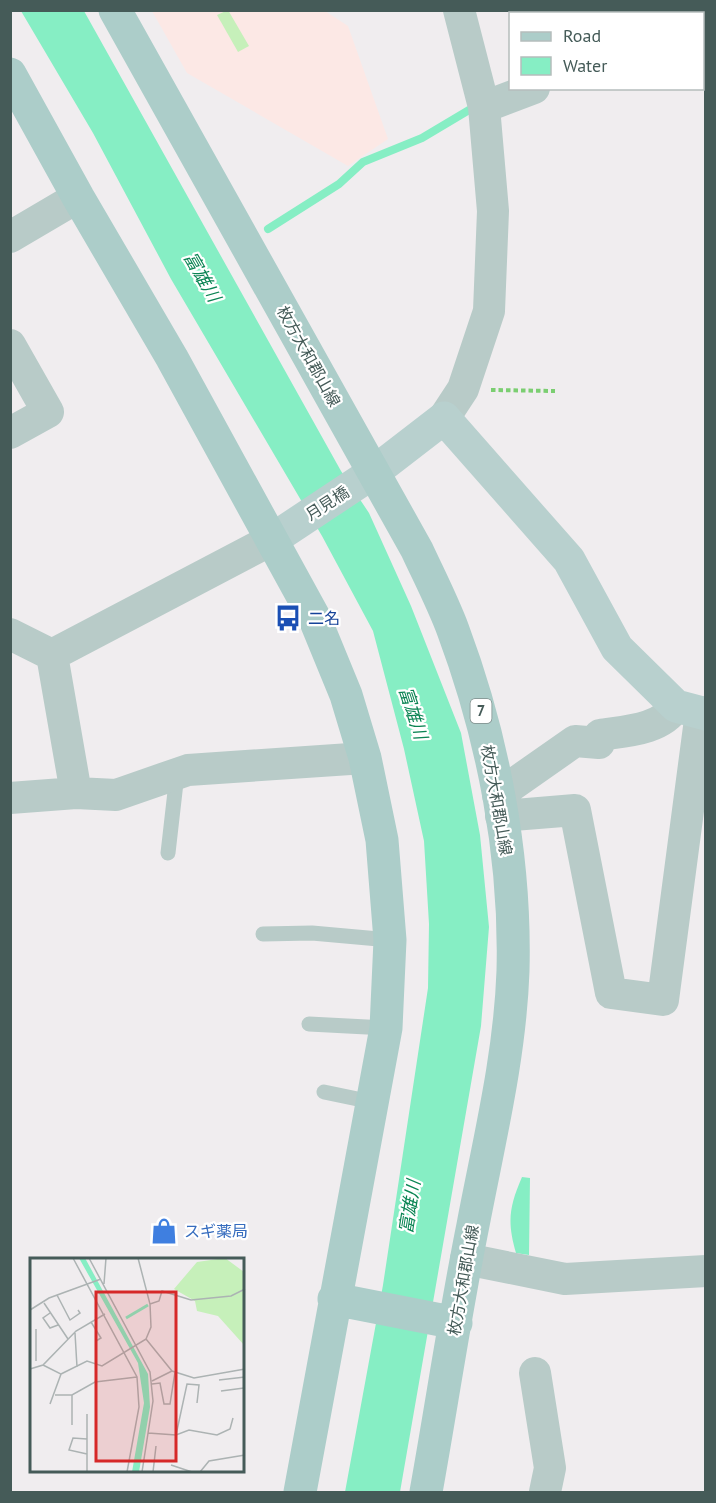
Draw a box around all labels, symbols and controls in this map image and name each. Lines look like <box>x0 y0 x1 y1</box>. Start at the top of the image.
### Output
legend <box>509 12 704 90</box>
text: Road <box>563 24 601 47</box>
text: Water <box>563 54 607 77</box>
water label: 富雄川 <box>179 248 227 308</box>
street label: 枚方大和郡山線 <box>273 302 345 410</box>
street label: 月見橋 <box>301 482 353 524</box>
bus stop icon: 二名 <box>273 603 303 633</box>
place label: 二名 <box>308 608 340 628</box>
water label: 富雄川 <box>394 684 433 744</box>
road number: 7 <box>470 699 492 723</box>
street label: 枚方大和郡山線 <box>477 743 517 857</box>
water label: 富雄川 <box>394 1176 425 1235</box>
shop icon: スギ薬局 <box>149 1216 179 1246</box>
place label: スギ薬局 <box>184 1221 248 1241</box>
street label: 枚方大和郡山線 <box>443 1223 483 1337</box>
inset map <box>30 1258 244 1473</box>

